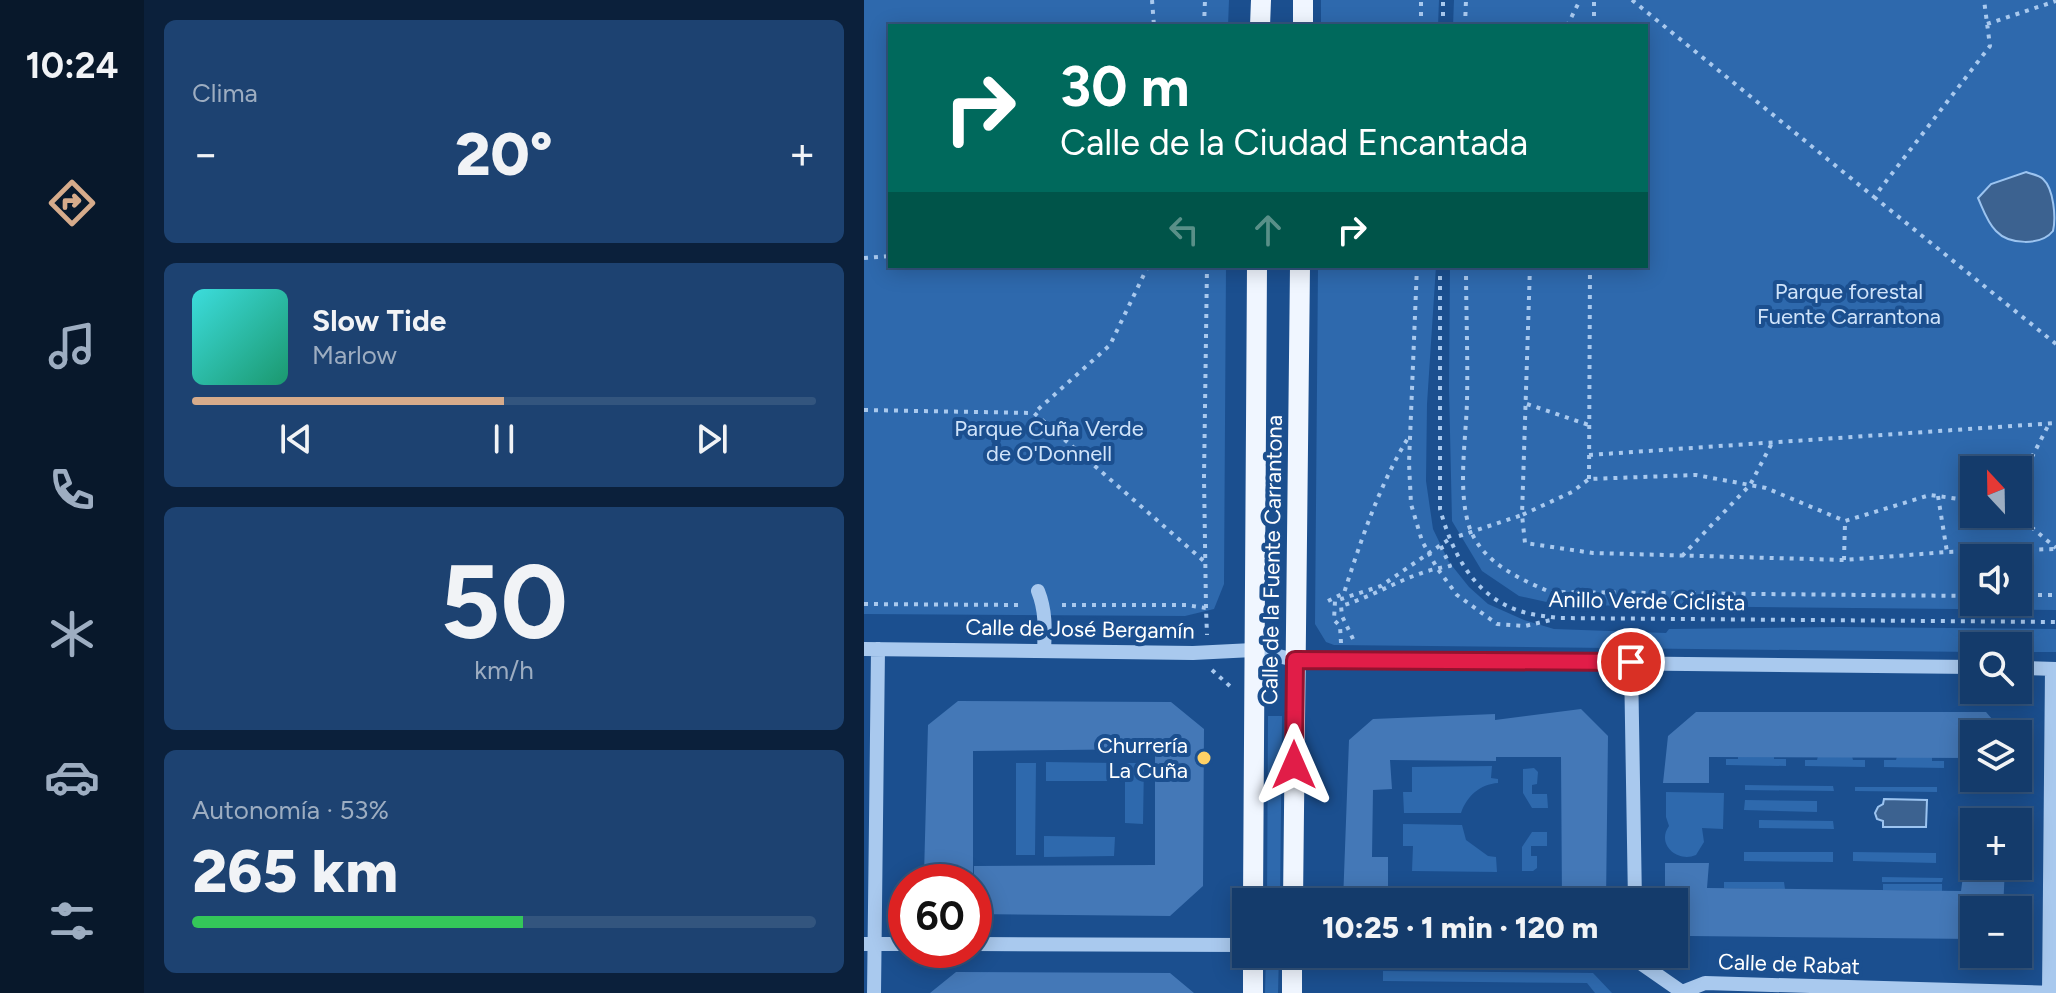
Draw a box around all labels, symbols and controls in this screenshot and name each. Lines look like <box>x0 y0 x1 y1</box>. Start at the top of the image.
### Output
text: 10:24 <box>26 44 119 87</box>
text: 30 m <box>1060 53 1190 120</box>
icon: right <box>928 56 1032 160</box>
text: Clima <box>192 77 258 109</box>
text: 20° <box>455 118 553 190</box>
text: Calle de la Ciudad Encantada <box>1060 121 1528 164</box>
text: − <box>192 127 219 180</box>
text: + <box>789 127 816 180</box>
icon: directions <box>44 175 100 231</box>
icon: left <box>1162 208 1206 252</box>
icon: ahead <box>1246 208 1290 252</box>
icon: right <box>1330 208 1374 252</box>
park label: Parque forestal Fuente Carrantona <box>1757 278 1941 330</box>
text: Slow Tide <box>312 302 446 339</box>
icon: music <box>44 318 100 374</box>
text: Marlow <box>312 339 397 371</box>
park label: Parque Cuña Verde de O'Donnell <box>954 415 1144 467</box>
street label: Calle de la Fuente Carrantona <box>1256 415 1288 705</box>
icon: previous <box>274 417 318 461</box>
icon: pause <box>482 417 526 461</box>
icon: next <box>690 417 734 461</box>
north arrow <box>1960 456 2032 528</box>
map controls <box>1960 456 2032 968</box>
icon: phone <box>44 462 100 518</box>
text: 50 <box>440 539 568 664</box>
button: sound <box>1960 544 2032 616</box>
street label: Anillo Verde Ciclista <box>1548 586 1746 616</box>
icon: climate <box>44 606 100 662</box>
street label: Calle de José Bergamín <box>965 613 1195 645</box>
pin <box>1597 628 1665 696</box>
button: search <box>1960 632 2032 704</box>
icon: arrive <box>1609 640 1653 684</box>
text: km/h <box>474 654 534 686</box>
button: layers <box>1960 720 2032 792</box>
position arrow <box>1252 723 1336 807</box>
place label: Churrería La Cuña <box>1097 732 1188 784</box>
icon: car <box>44 749 100 805</box>
marker: Churrería La Cuña <box>1195 749 1213 767</box>
text: Autonomía · 53% <box>192 794 389 826</box>
button: + <box>1960 808 2032 880</box>
text: 265 km <box>192 835 398 907</box>
speed limit sign: 60 <box>888 864 992 968</box>
icon: filters <box>44 893 100 949</box>
button: − <box>1960 896 2032 968</box>
text: 10:25 · 1 min · 120 m <box>1322 909 1598 946</box>
street label: Calle de Rabat <box>1718 948 1860 980</box>

